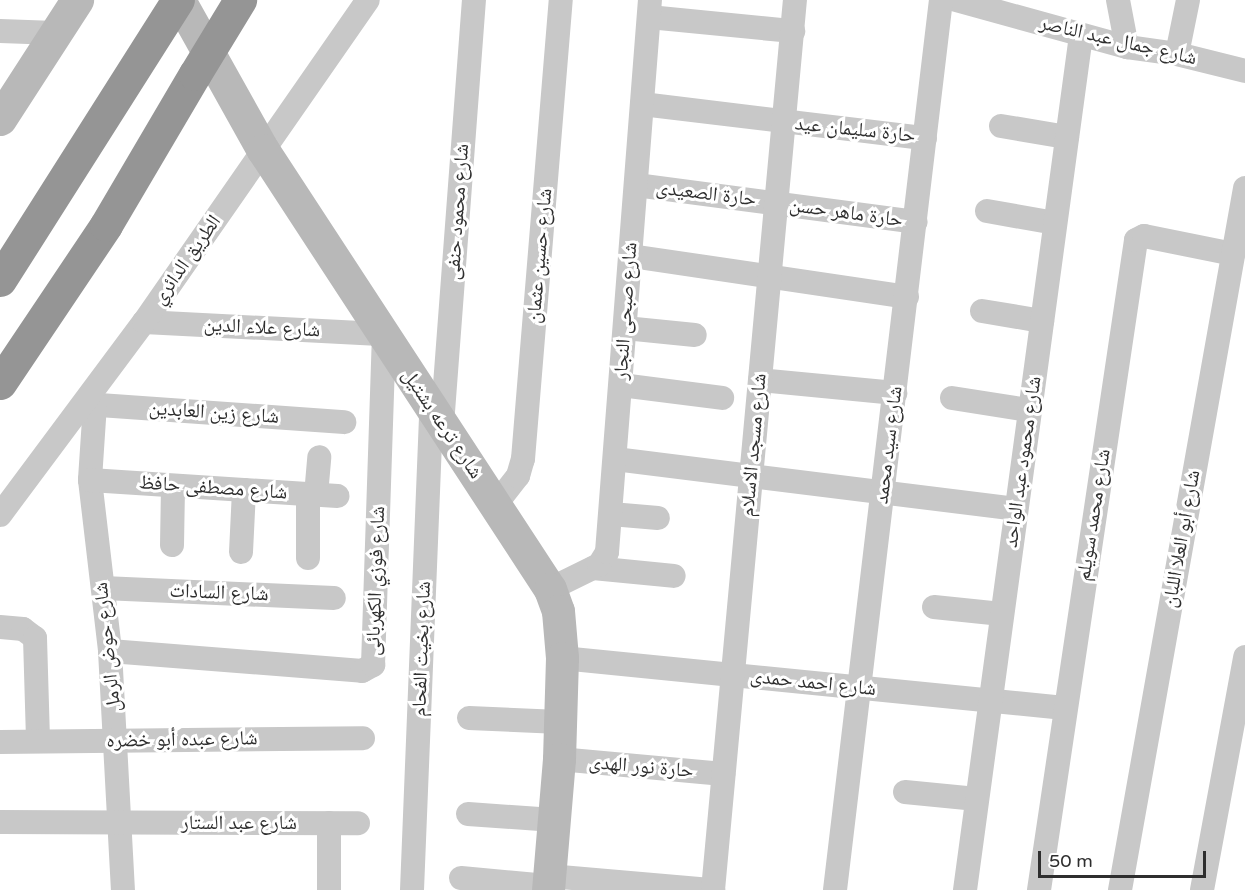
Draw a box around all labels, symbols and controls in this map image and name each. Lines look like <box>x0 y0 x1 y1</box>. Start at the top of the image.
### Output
street label: شارع جمال عبد الناصر <box>1037 11 1199 71</box>
street label: حارة سليمان عيد <box>794 112 916 148</box>
street label: شارع محمود حنفى <box>441 143 475 281</box>
street label: حارة الصعيدى <box>655 176 757 212</box>
street label: شارع حسين عثمان <box>522 187 558 325</box>
street label: حارة ماهر حسن <box>788 193 904 233</box>
street label: الطريق الدائري <box>147 211 227 309</box>
street label: شارع صبحى النجار <box>609 241 643 381</box>
street label: شارع علاء الدين <box>203 313 321 343</box>
street label: شارع ترعه بشتيل <box>396 364 488 484</box>
street label: شارع مسجد الاسلام <box>736 372 772 518</box>
street label: شارع محمود عبد الواحد <box>999 375 1047 549</box>
street label: شارع سيد محمد <box>870 385 908 505</box>
street label: شارع زين العابدين <box>148 396 280 430</box>
street label: شارع محمد سويلم <box>1072 447 1116 583</box>
street label: شارع أبو العلا اللبان <box>1158 468 1206 610</box>
street label: شارع مصطفى حافظ <box>138 471 288 505</box>
street label: شارع فوزي الكهربائى <box>361 506 391 656</box>
street label: شارع السادات <box>169 579 269 607</box>
street label: شارع حوض الرمل <box>89 581 127 713</box>
street label: شارع بخيت الفحام <box>408 581 436 717</box>
street label: شارع احمد حمدى <box>749 664 877 702</box>
street label: شارع عبده أبو خضره <box>106 727 258 753</box>
street label: حارة نور الهدى <box>588 750 694 784</box>
street label: شارع عبد الستار <box>181 811 297 835</box>
scale bar <box>1041 839 1209 877</box>
text: 50 m <box>1049 850 1093 872</box>

